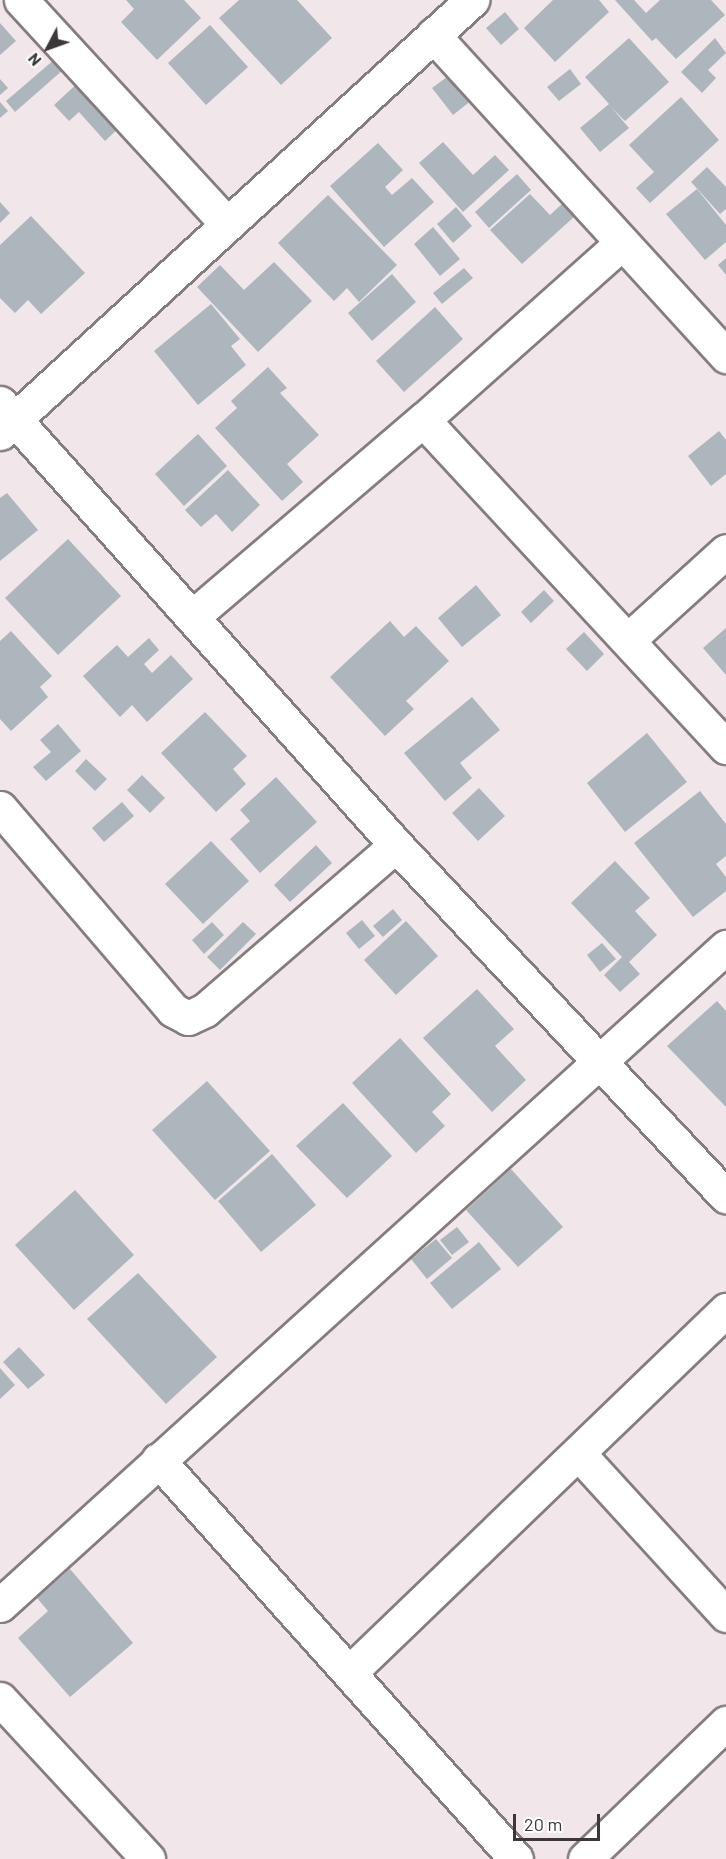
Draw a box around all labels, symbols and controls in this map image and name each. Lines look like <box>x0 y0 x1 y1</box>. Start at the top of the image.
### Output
north arrow <box>18 18 78 78</box>
text: N <box>23 50 45 70</box>
scale bar <box>516 1802 603 1840</box>
text: 20 m <box>524 1813 562 1835</box>

